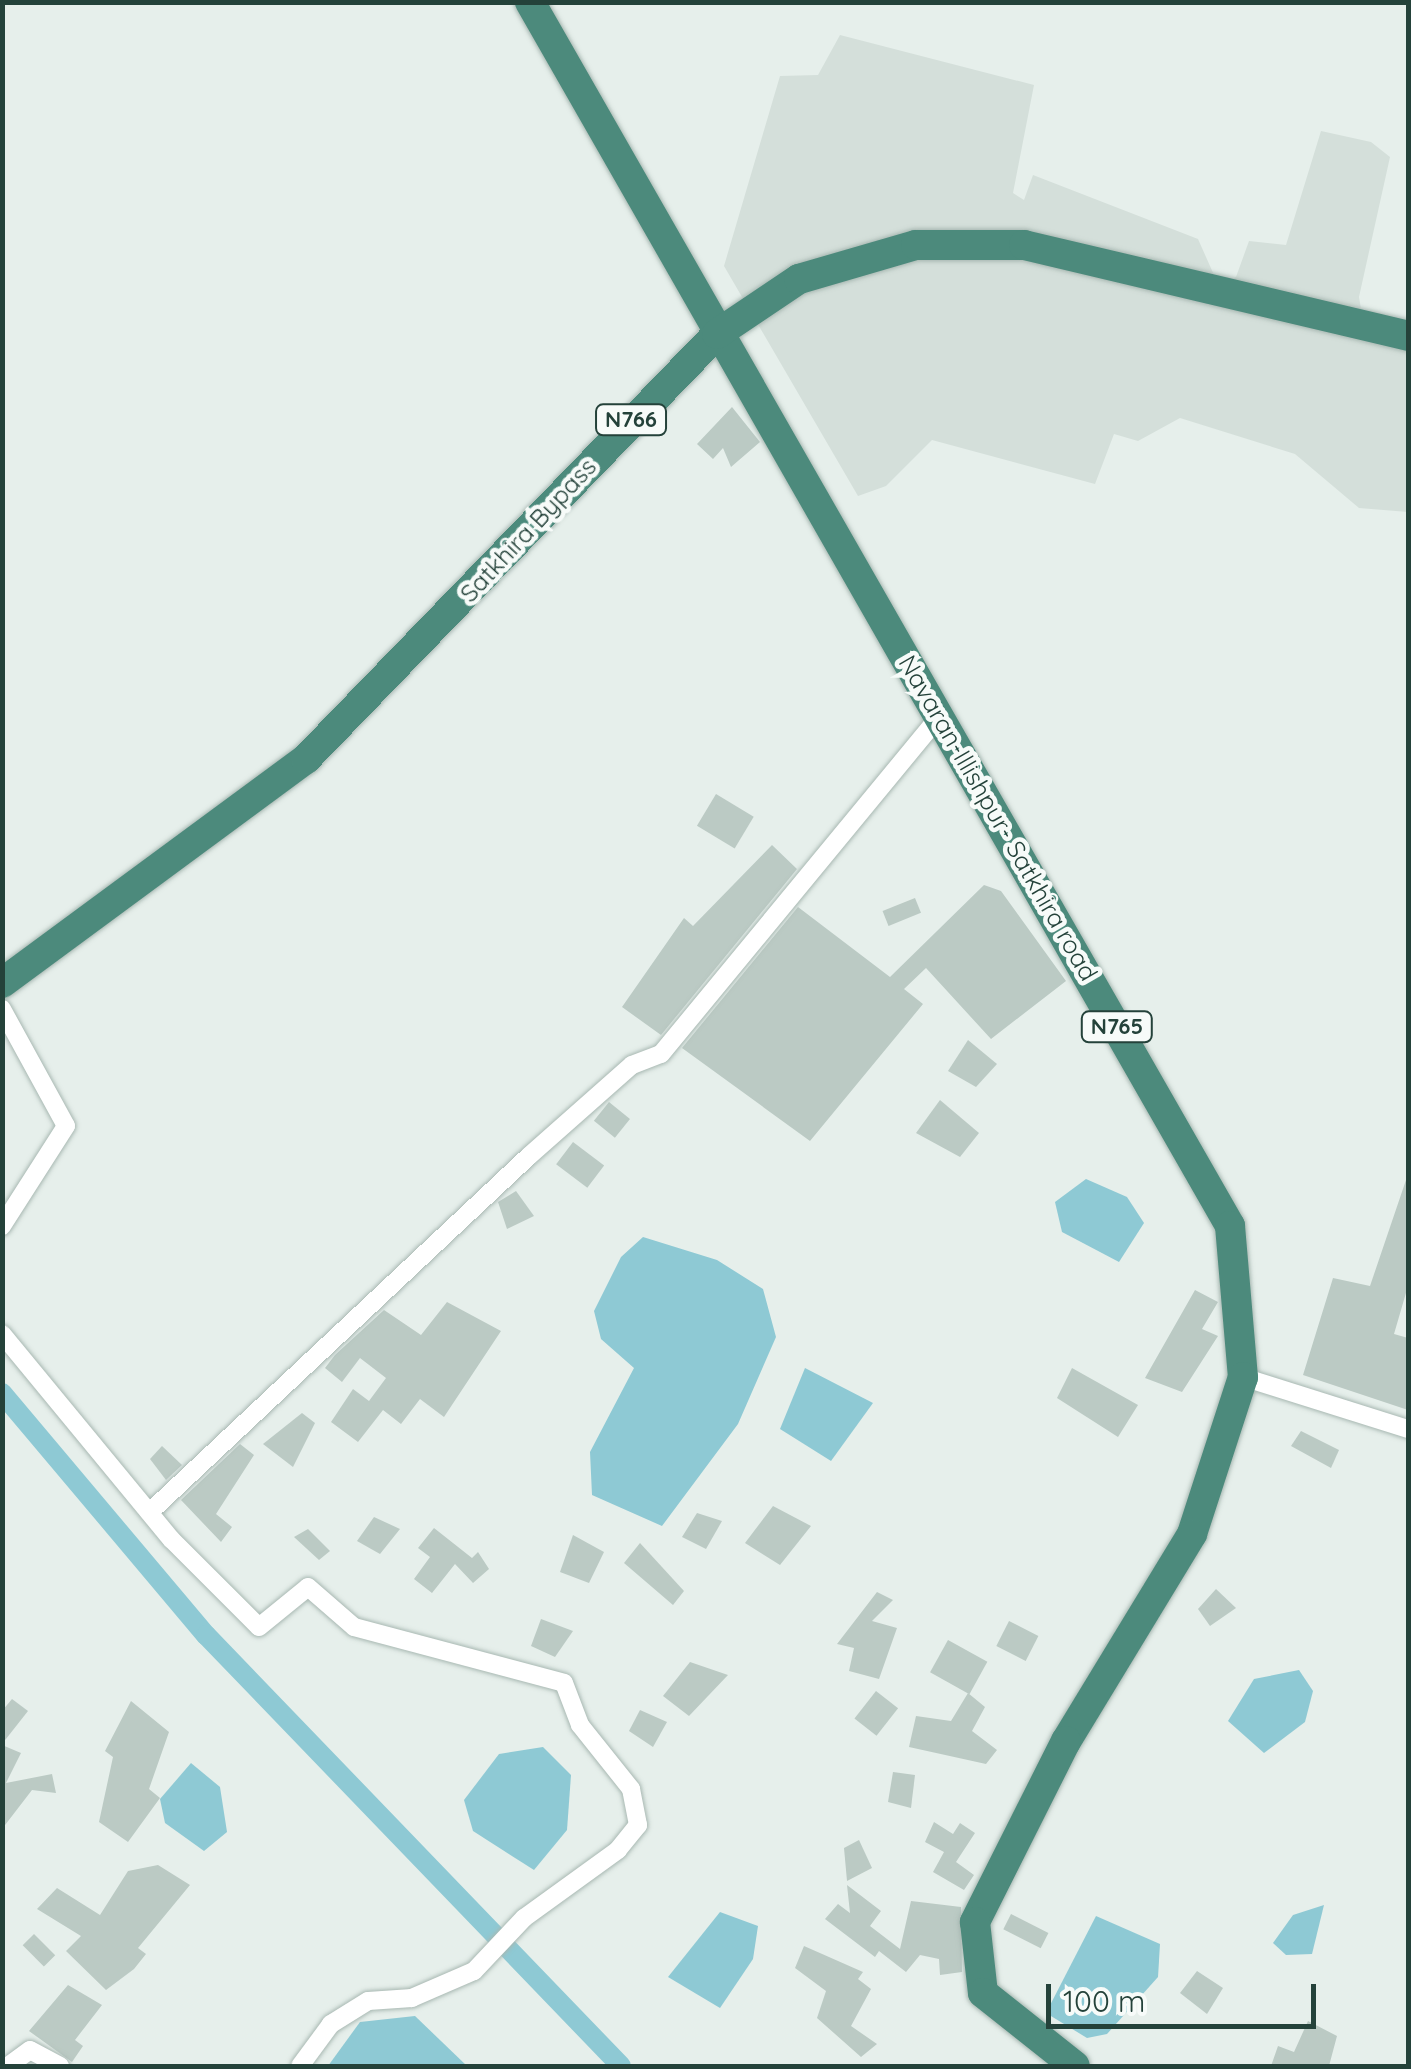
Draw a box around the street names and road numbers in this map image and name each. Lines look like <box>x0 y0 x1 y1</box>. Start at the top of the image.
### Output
road number: N766 <box>594 403 668 437</box>
street label: Satkhira Bypass <box>454 452 602 608</box>
street label: Navaran-Illishpur- Satkhira road <box>892 650 1104 986</box>
road number: N765 <box>1080 1010 1154 1044</box>

